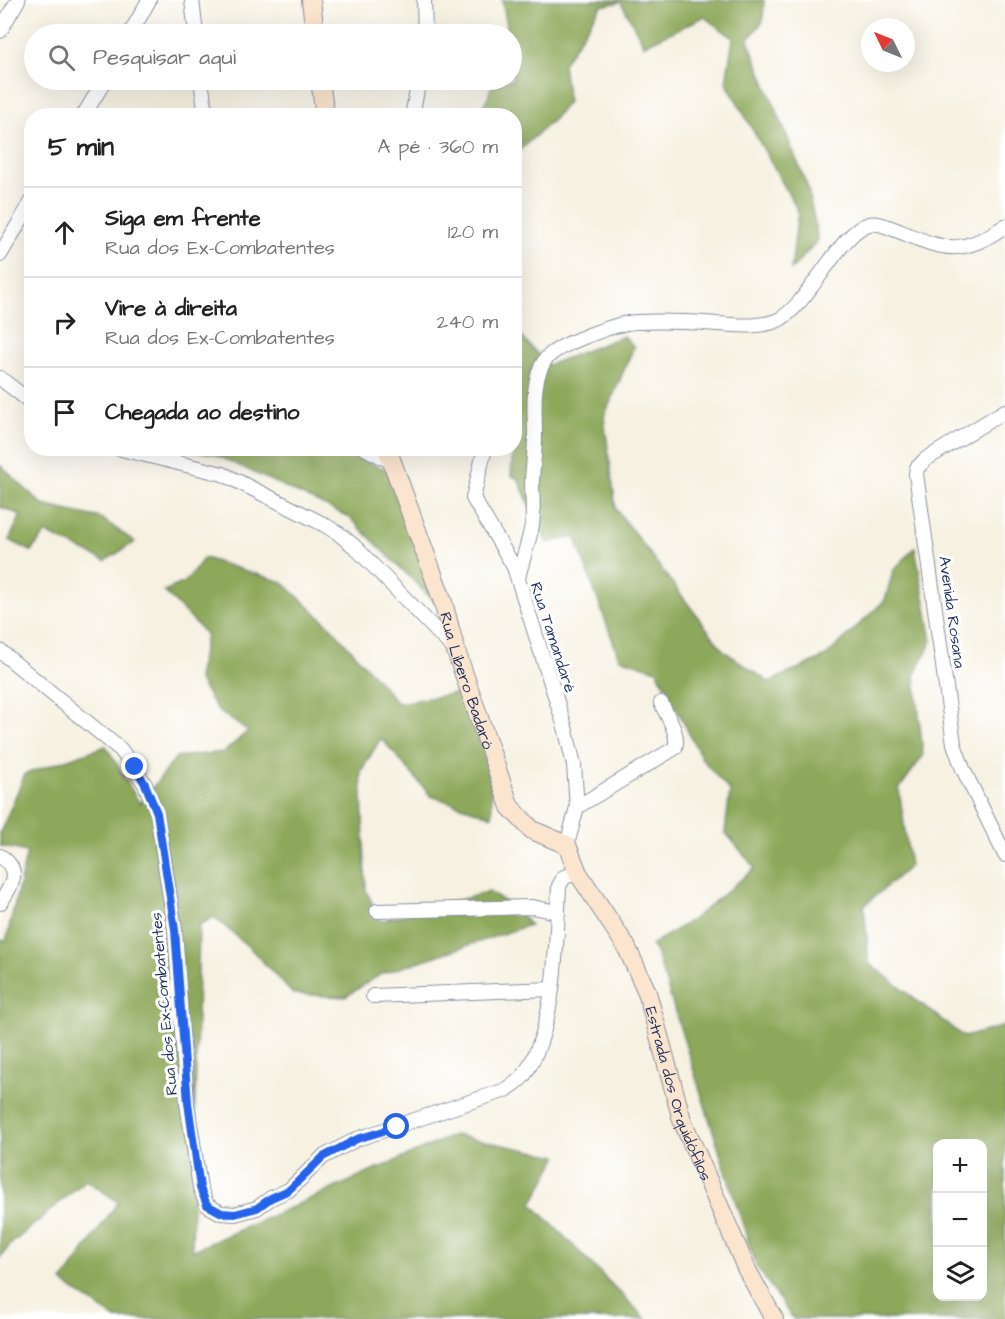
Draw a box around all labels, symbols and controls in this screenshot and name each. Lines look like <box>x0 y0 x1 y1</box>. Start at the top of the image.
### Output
north arrow <box>861 18 915 72</box>
search box <box>24 24 522 90</box>
icon: search <box>45 41 78 74</box>
text: Pesquisar aqui <box>93 42 236 73</box>
text: 5 min <box>48 129 114 165</box>
text: A pé · 360 m <box>377 133 498 161</box>
text: Siga em frente <box>105 203 261 234</box>
icon: ahead <box>48 216 81 249</box>
text: 120 m <box>448 218 498 246</box>
text: Rua dos Ex-Combatentes <box>105 234 335 262</box>
text: Vire à direita <box>105 293 237 324</box>
icon: right <box>48 306 81 339</box>
text: 240 m <box>437 308 498 336</box>
text: Rua dos Ex-Combatentes <box>105 324 335 352</box>
icon: arrive <box>48 396 81 429</box>
text: Chegada ao destino <box>105 397 299 428</box>
street label: Avenida Rosana <box>933 555 971 670</box>
street label: Rua Tamandaré <box>525 579 581 696</box>
street label: Rua Libero Badaró <box>434 610 499 752</box>
route end <box>121 753 147 779</box>
street label: Rua dos Ex-Combatentes <box>145 911 183 1096</box>
street label: Estrada dos Orquidófilos <box>639 1004 717 1184</box>
route start <box>383 1113 409 1139</box>
map controls <box>933 1139 987 1301</box>
button: + <box>933 1139 987 1193</box>
button: − <box>933 1193 987 1247</box>
button: layers <box>933 1247 987 1301</box>

